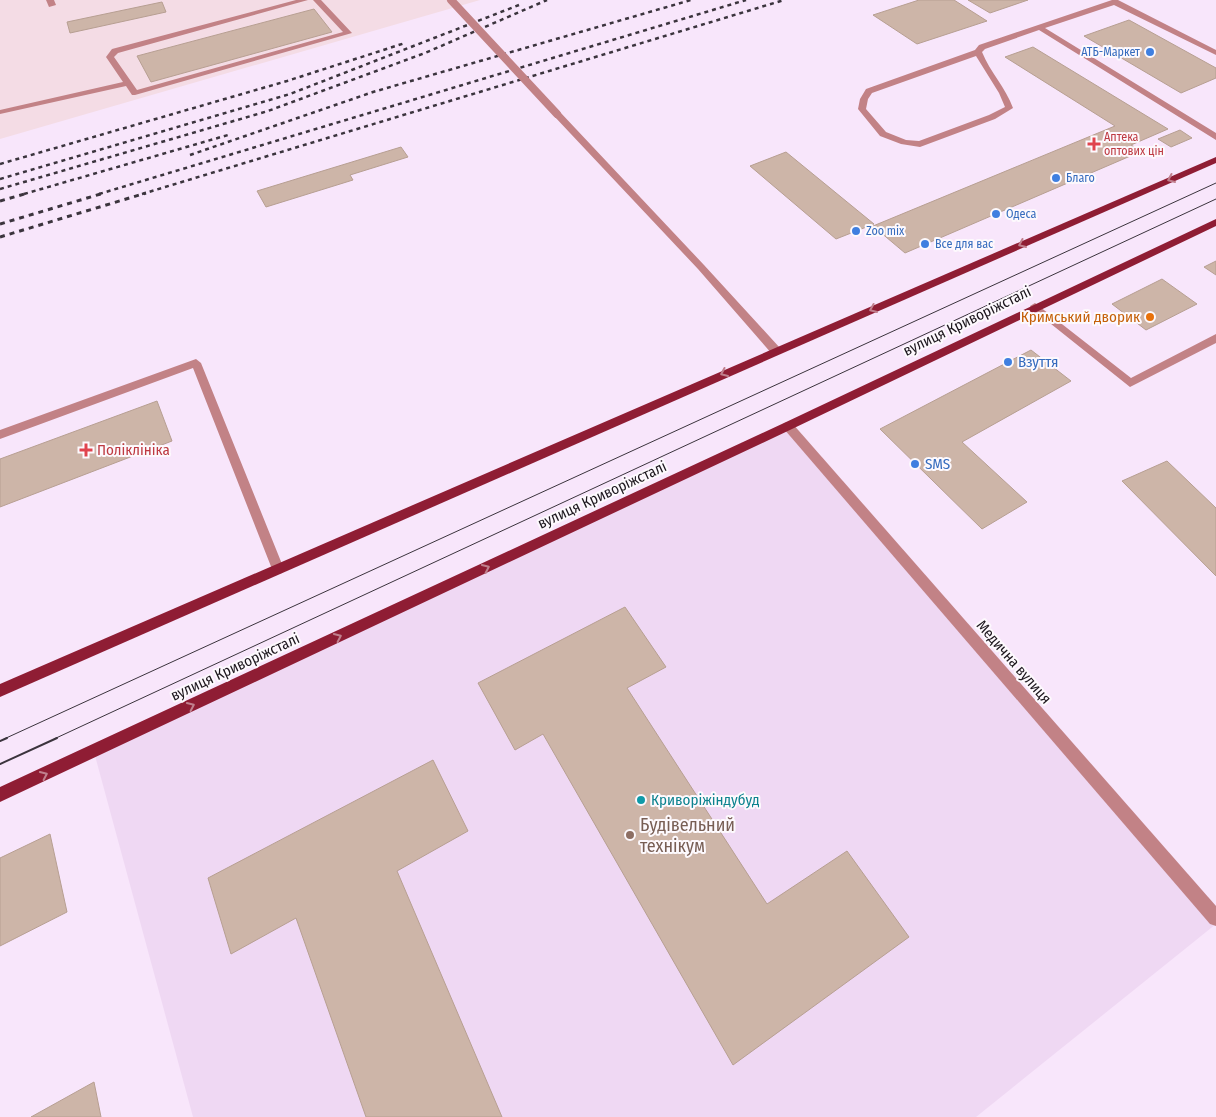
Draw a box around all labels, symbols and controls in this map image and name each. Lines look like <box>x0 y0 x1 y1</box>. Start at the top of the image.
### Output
place label: АТБ-Маркет <box>1081 45 1140 59</box>
marker: АТБ-Маркет <box>1144 46 1156 58</box>
place label: Аптека оптових цін <box>1104 130 1164 158</box>
marker: Аптека оптових цін <box>1088 138 1100 150</box>
place label: Благо <box>1066 171 1095 185</box>
marker: Благо <box>1050 172 1062 184</box>
one-way arrow <box>1167 173 1176 184</box>
place label: Одеса <box>1006 207 1036 221</box>
marker: Одеса <box>990 208 1002 220</box>
place label: Zoo mix <box>866 224 905 238</box>
marker: Zoo mix <box>850 225 862 237</box>
place label: Все для вас <box>935 237 993 251</box>
marker: Все для вас <box>919 238 931 250</box>
one-way arrow <box>1018 238 1027 249</box>
street label: вулиця Криворіжсталі <box>900 282 1034 360</box>
one-way arrow <box>869 303 878 313</box>
place label: Кримський дворик <box>1021 308 1140 326</box>
marker: Кримський дворик <box>1144 311 1156 323</box>
place label: Взуття <box>1018 353 1059 371</box>
marker: Взуття <box>1002 356 1014 368</box>
one-way arrow <box>720 367 729 378</box>
place label: Поліклініка <box>97 441 170 459</box>
marker: Поліклініка <box>79 443 93 457</box>
place label: SMS <box>925 455 950 473</box>
street label: вулиця Криворіжсталі <box>535 457 669 533</box>
marker: SMS <box>909 458 921 470</box>
one-way arrow <box>480 564 489 574</box>
street label: Медична вулиця <box>973 617 1055 707</box>
street label: вулиця Криворіжсталі <box>168 629 302 705</box>
one-way arrow <box>333 633 342 643</box>
one-way arrow <box>186 701 195 712</box>
one-way arrow <box>39 770 48 781</box>
place label: Криворіжіндубуд <box>651 791 760 809</box>
marker: Криворіжіндубуд <box>635 794 647 806</box>
place label: Будівельний технікум <box>640 814 735 857</box>
marker: Будівельний технікум <box>624 829 636 841</box>

